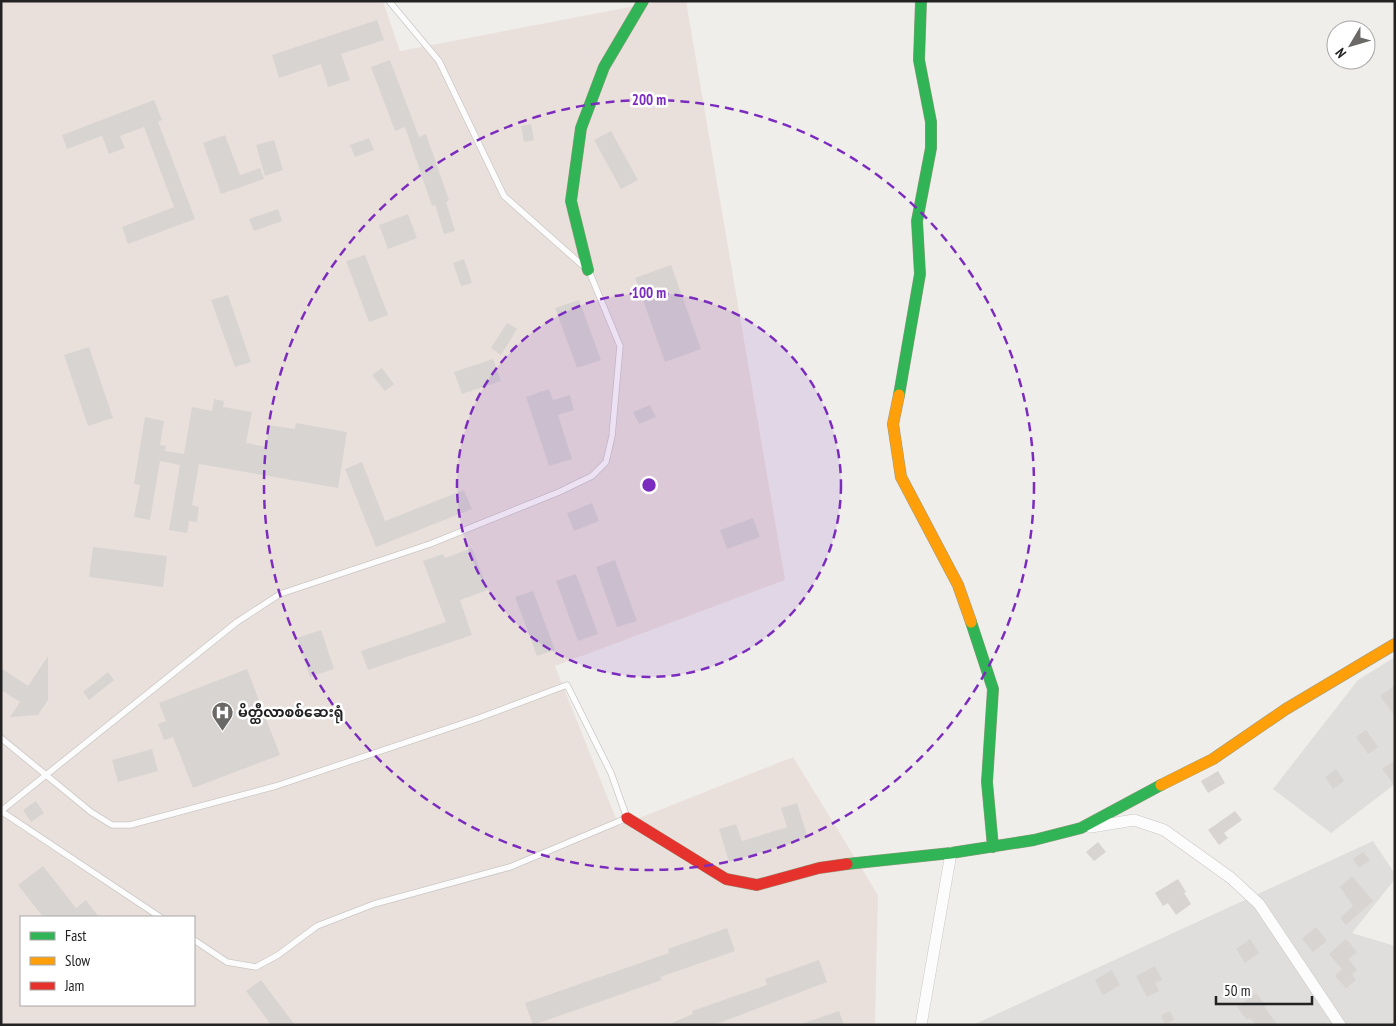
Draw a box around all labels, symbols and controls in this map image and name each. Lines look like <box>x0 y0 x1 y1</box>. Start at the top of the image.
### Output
north arrow <box>1326 20 1376 70</box>
text: N <box>1331 44 1350 62</box>
text: 200 m <box>632 90 666 109</box>
text: 100 m <box>632 283 666 302</box>
centre of rings <box>640 476 658 494</box>
hospital icon: မိတ္ထီလာစစ်ဆေးရုံ <box>210 700 234 731</box>
place label: မိတ္ထီလာစစ်ဆေးရုံ <box>238 702 344 724</box>
legend <box>20 916 195 1006</box>
text: Fast <box>65 926 86 945</box>
text: Slow <box>65 951 90 970</box>
scale bar <box>1216 974 1312 1006</box>
text: Jam <box>64 976 84 995</box>
text: 50 m <box>1224 981 1250 1000</box>

